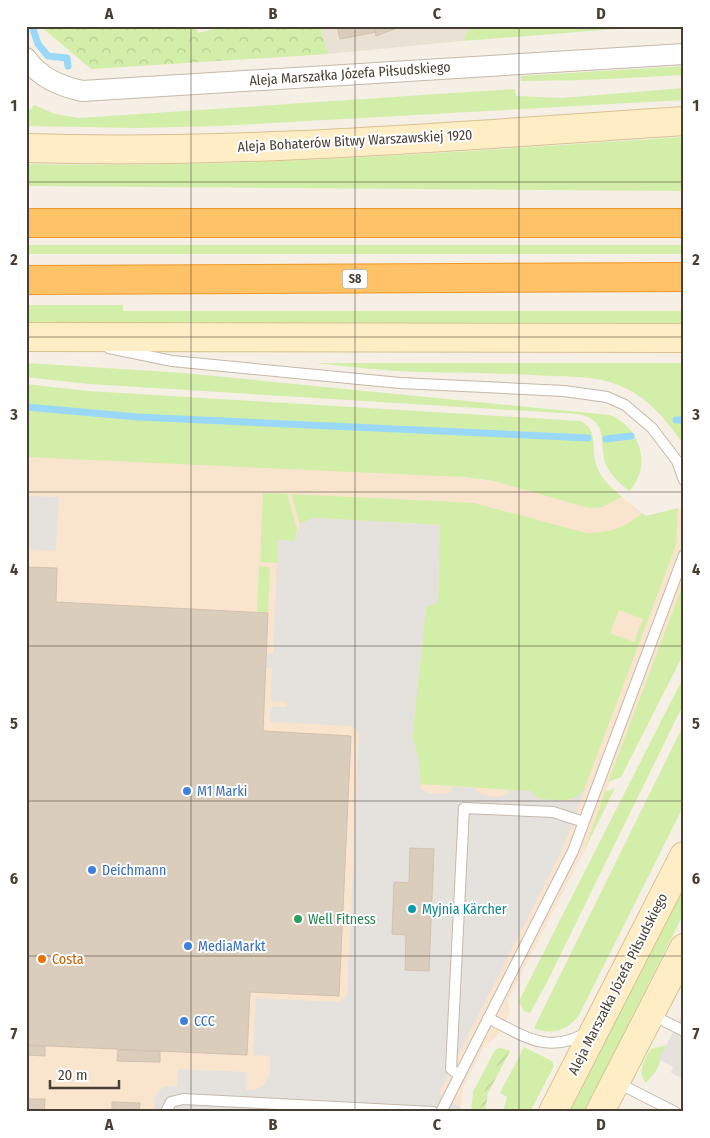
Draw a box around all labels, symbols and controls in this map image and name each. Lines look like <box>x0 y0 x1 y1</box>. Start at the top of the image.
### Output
text: A <box>104 4 114 23</box>
text: B <box>269 4 278 23</box>
text: C <box>433 4 442 23</box>
text: D <box>596 4 606 23</box>
street label: Aleja Marszałka Józefa Piłsudskiego <box>249 58 451 90</box>
text: 1 <box>11 96 17 115</box>
text: 1 <box>693 96 699 115</box>
street label: Aleja Bohaterów Bitwy Warszawskiej 1920 <box>237 126 473 156</box>
text: 2 <box>9 250 18 269</box>
text: 2 <box>691 250 700 269</box>
road number: S8 <box>342 270 368 288</box>
text: 3 <box>9 405 18 424</box>
text: 3 <box>691 405 700 424</box>
text: 4 <box>10 560 18 579</box>
text: 4 <box>692 560 700 579</box>
text: 5 <box>10 714 18 733</box>
text: 5 <box>692 714 700 733</box>
place label: M1 Marki <box>197 783 247 800</box>
marker: M1 Marki <box>181 785 193 797</box>
place label: Deichmann <box>102 862 166 879</box>
marker: Deichmann <box>86 864 98 876</box>
text: 6 <box>10 869 18 888</box>
text: 6 <box>692 869 700 888</box>
street label: Aleja Marszałka Józefa Piłsudskiego <box>565 890 671 1078</box>
place label: Myjnia Kärcher <box>422 901 507 918</box>
marker: Myjnia Kärcher <box>406 903 418 915</box>
place label: Well Fitness <box>308 911 376 928</box>
marker: Well Fitness <box>292 913 304 925</box>
place label: MediaMarkt <box>198 938 266 955</box>
marker: MediaMarkt <box>182 940 194 952</box>
place label: Costa <box>52 951 84 968</box>
marker: Costa <box>36 953 48 965</box>
place label: CCC <box>194 1013 215 1030</box>
marker: CCC <box>178 1015 190 1027</box>
text: 7 <box>11 1024 18 1043</box>
text: 7 <box>693 1024 700 1043</box>
scale bar <box>50 1058 119 1090</box>
text: 20 m <box>58 1066 88 1084</box>
text: A <box>104 1115 114 1134</box>
text: B <box>269 1115 278 1134</box>
text: C <box>433 1115 442 1134</box>
text: D <box>596 1115 606 1134</box>

